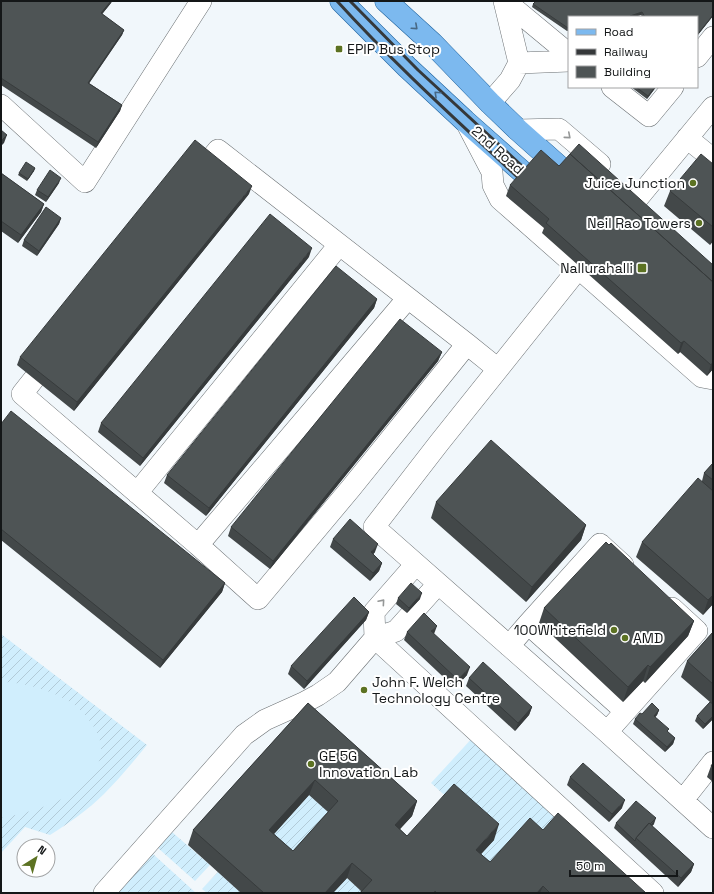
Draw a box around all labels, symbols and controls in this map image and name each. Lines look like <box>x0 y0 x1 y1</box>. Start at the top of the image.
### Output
legend <box>568 16 698 88</box>
one-way arrow <box>410 22 418 30</box>
text: Road <box>604 24 633 40</box>
place label: EPIP Bus Stop <box>347 40 440 58</box>
marker: EPIP Bus Stop <box>334 44 344 54</box>
text: Railway <box>604 44 648 60</box>
text: Building <box>604 64 651 80</box>
one-way arrow <box>434 92 441 99</box>
street label: 2nd Road <box>468 122 528 178</box>
one-way arrow <box>563 132 570 139</box>
place label: Juice Junction <box>584 174 685 192</box>
marker: Juice Junction <box>688 178 698 188</box>
place label: Neil Rao Towers <box>587 214 691 232</box>
marker: Neil Rao Towers <box>694 218 704 228</box>
place label: Nallurahalli <box>560 259 633 277</box>
marker: Nallurahalli <box>636 262 648 274</box>
one-way arrow <box>378 600 385 607</box>
place label: 100Whitefield <box>514 621 606 639</box>
marker: 100Whitefield <box>609 625 619 635</box>
place label: AMD <box>633 629 663 647</box>
marker: AMD <box>620 633 630 643</box>
place label: John F. Welch Technology Centre <box>372 673 500 707</box>
marker: John F. Welch Technology Centre <box>359 685 369 695</box>
place label: GE 5G Innovation Lab <box>319 747 418 781</box>
marker: GE 5G Innovation Lab <box>306 759 316 769</box>
north arrow <box>16 838 56 878</box>
text: N <box>35 842 49 858</box>
scale bar <box>570 852 677 878</box>
text: 50 m <box>576 858 604 874</box>

